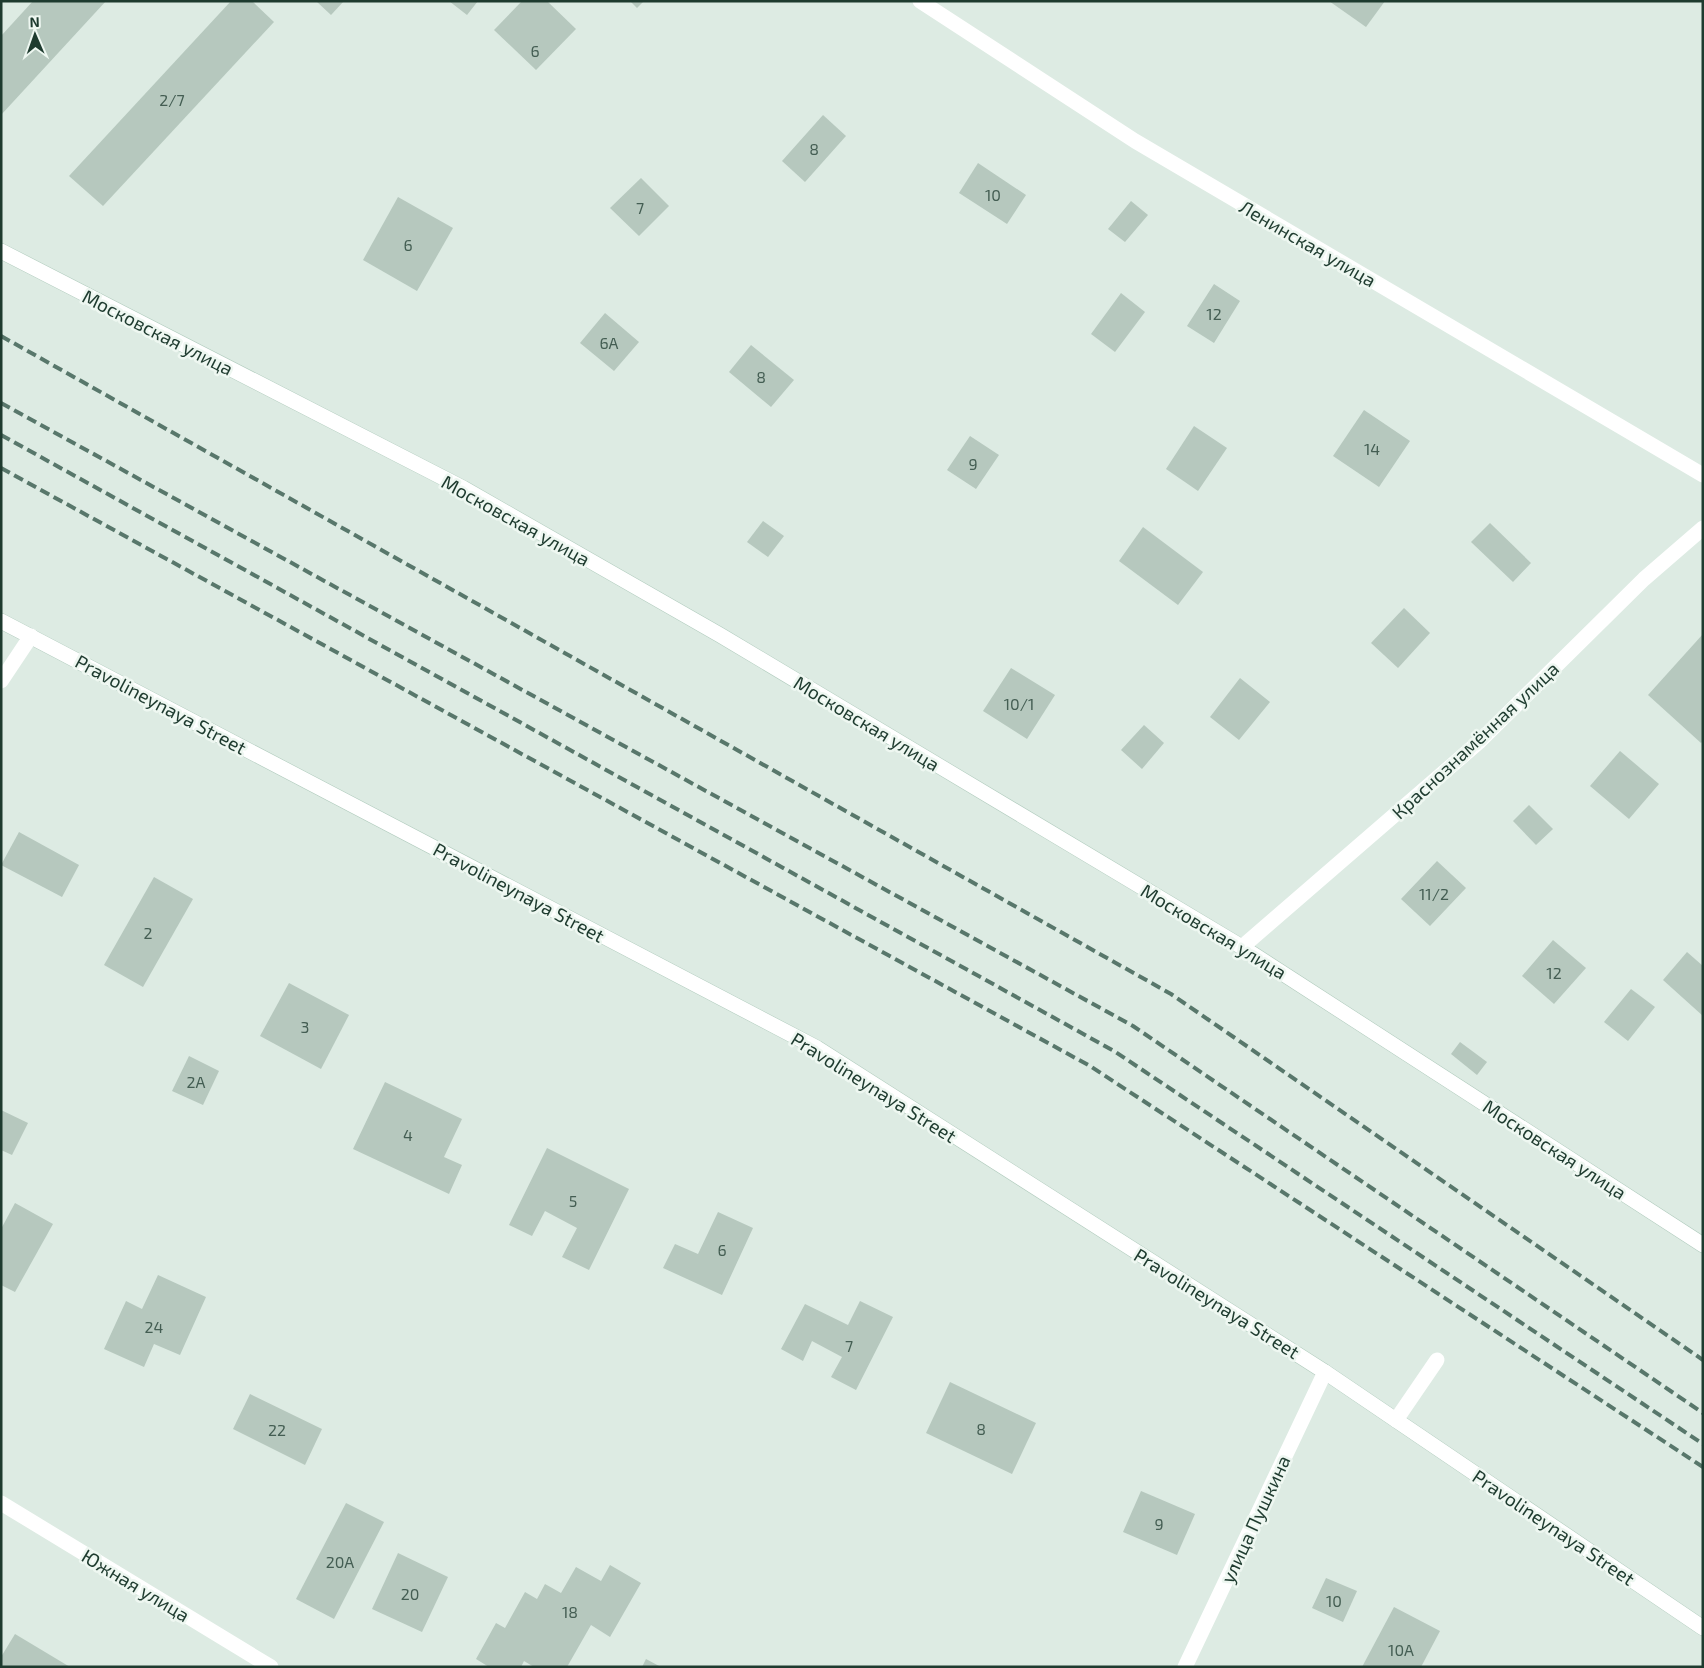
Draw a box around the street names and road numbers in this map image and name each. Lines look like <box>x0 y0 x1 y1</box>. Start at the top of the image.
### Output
street label: Ленинская улица <box>1235 195 1380 292</box>
street label: Московская улица <box>78 284 237 381</box>
street label: Московская улица <box>437 470 594 571</box>
street label: Pravolineynaya Street <box>72 649 250 759</box>
street label: Краснознамённая улица <box>1387 657 1564 824</box>
street label: Московская улица <box>789 670 944 776</box>
street label: Pravolineynaya Street <box>430 837 608 947</box>
street label: Московская улица <box>1136 878 1291 984</box>
street label: Pravolineynaya Street <box>787 1027 961 1147</box>
street label: Московская улица <box>1479 1094 1631 1205</box>
street label: Pravolineynaya Street <box>1130 1243 1304 1363</box>
street label: улица Пушкина <box>1215 1451 1296 1587</box>
street label: Pravolineynaya Street <box>1469 1464 1639 1590</box>
street label: Южная улица <box>77 1544 194 1627</box>

